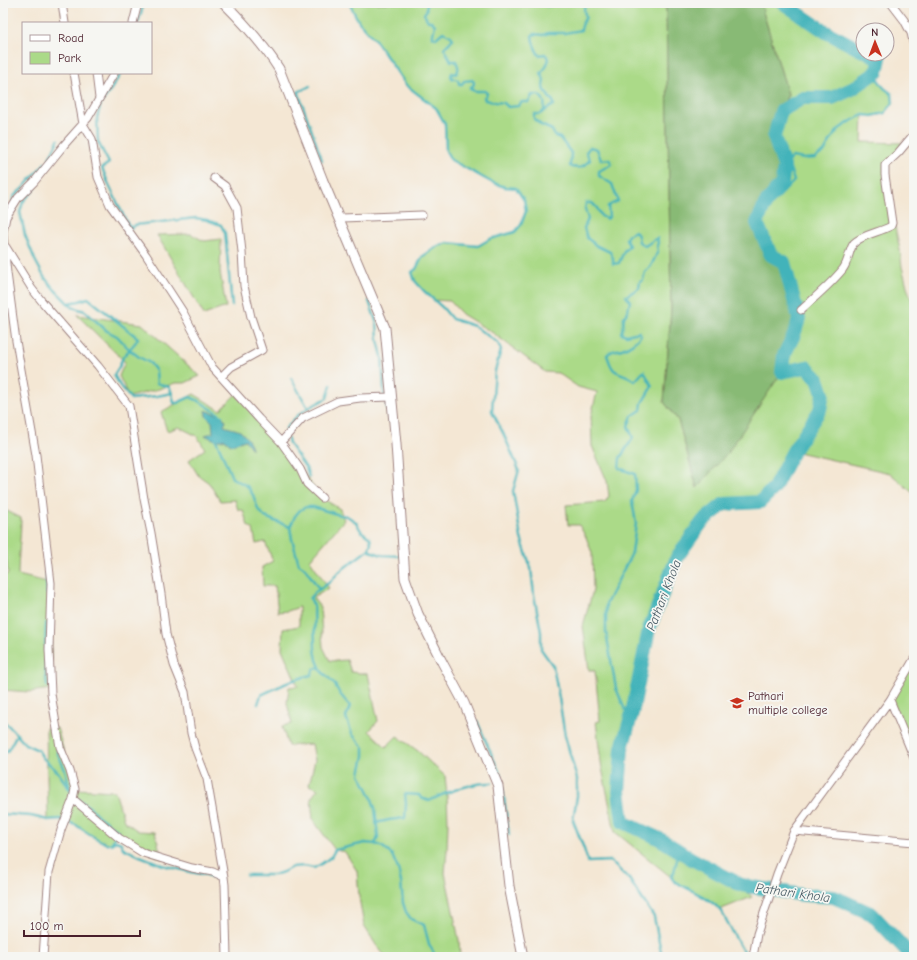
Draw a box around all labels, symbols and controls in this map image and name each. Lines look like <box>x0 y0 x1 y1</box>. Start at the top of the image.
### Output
legend <box>22 22 152 74</box>
north arrow <box>855 22 895 62</box>
text: N <box>871 26 879 39</box>
text: Road <box>58 31 84 45</box>
text: Park <box>58 51 81 65</box>
water label: Pathari Khola <box>643 557 684 633</box>
place label: Pathari multiple college <box>748 689 828 717</box>
school or university icon: Pathari multiple college <box>729 695 745 711</box>
water label: Pathari Khola <box>755 880 831 905</box>
scale bar <box>24 912 140 938</box>
text: 100 m <box>30 919 63 933</box>

